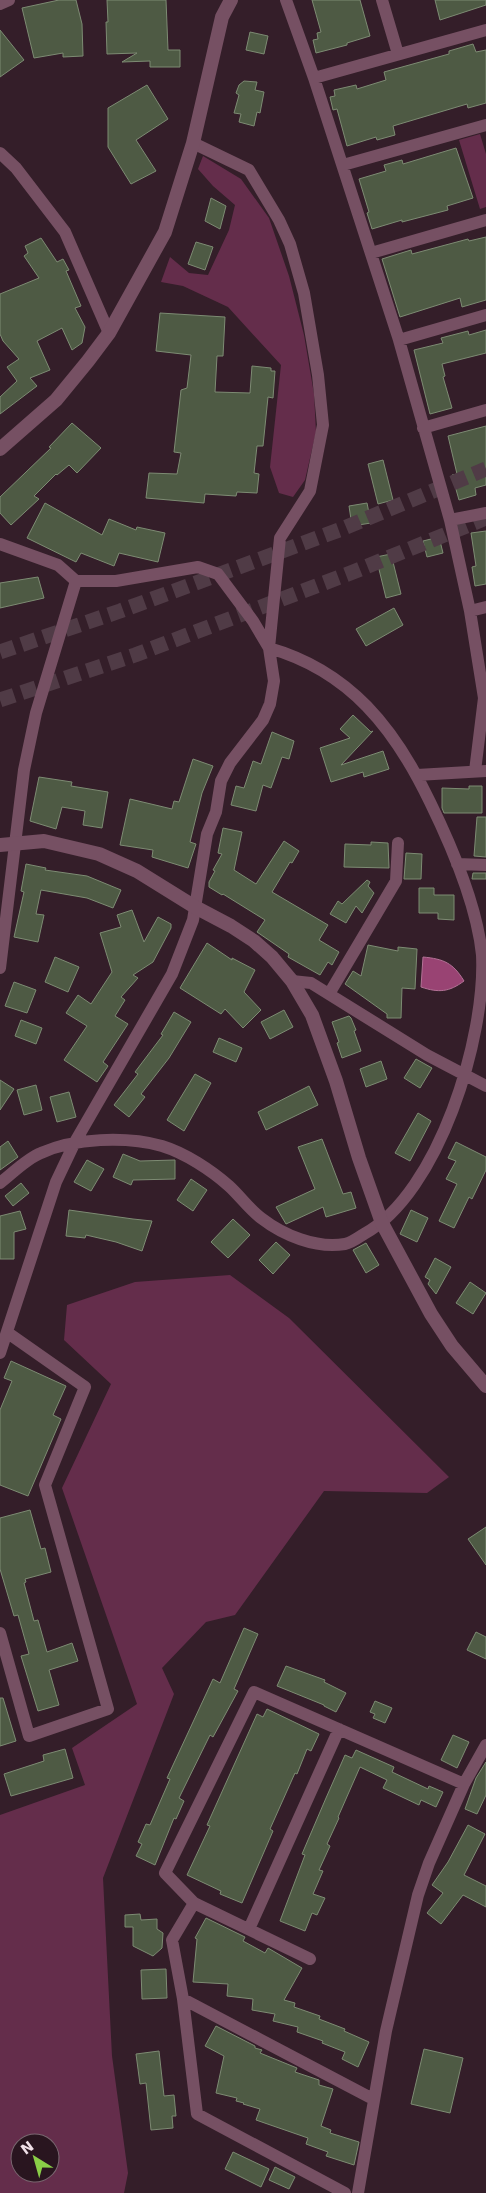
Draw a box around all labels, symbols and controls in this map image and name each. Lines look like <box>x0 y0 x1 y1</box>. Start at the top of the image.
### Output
north arrow <box>10 2133 60 2183</box>
text: N <box>18 2138 37 2158</box>

